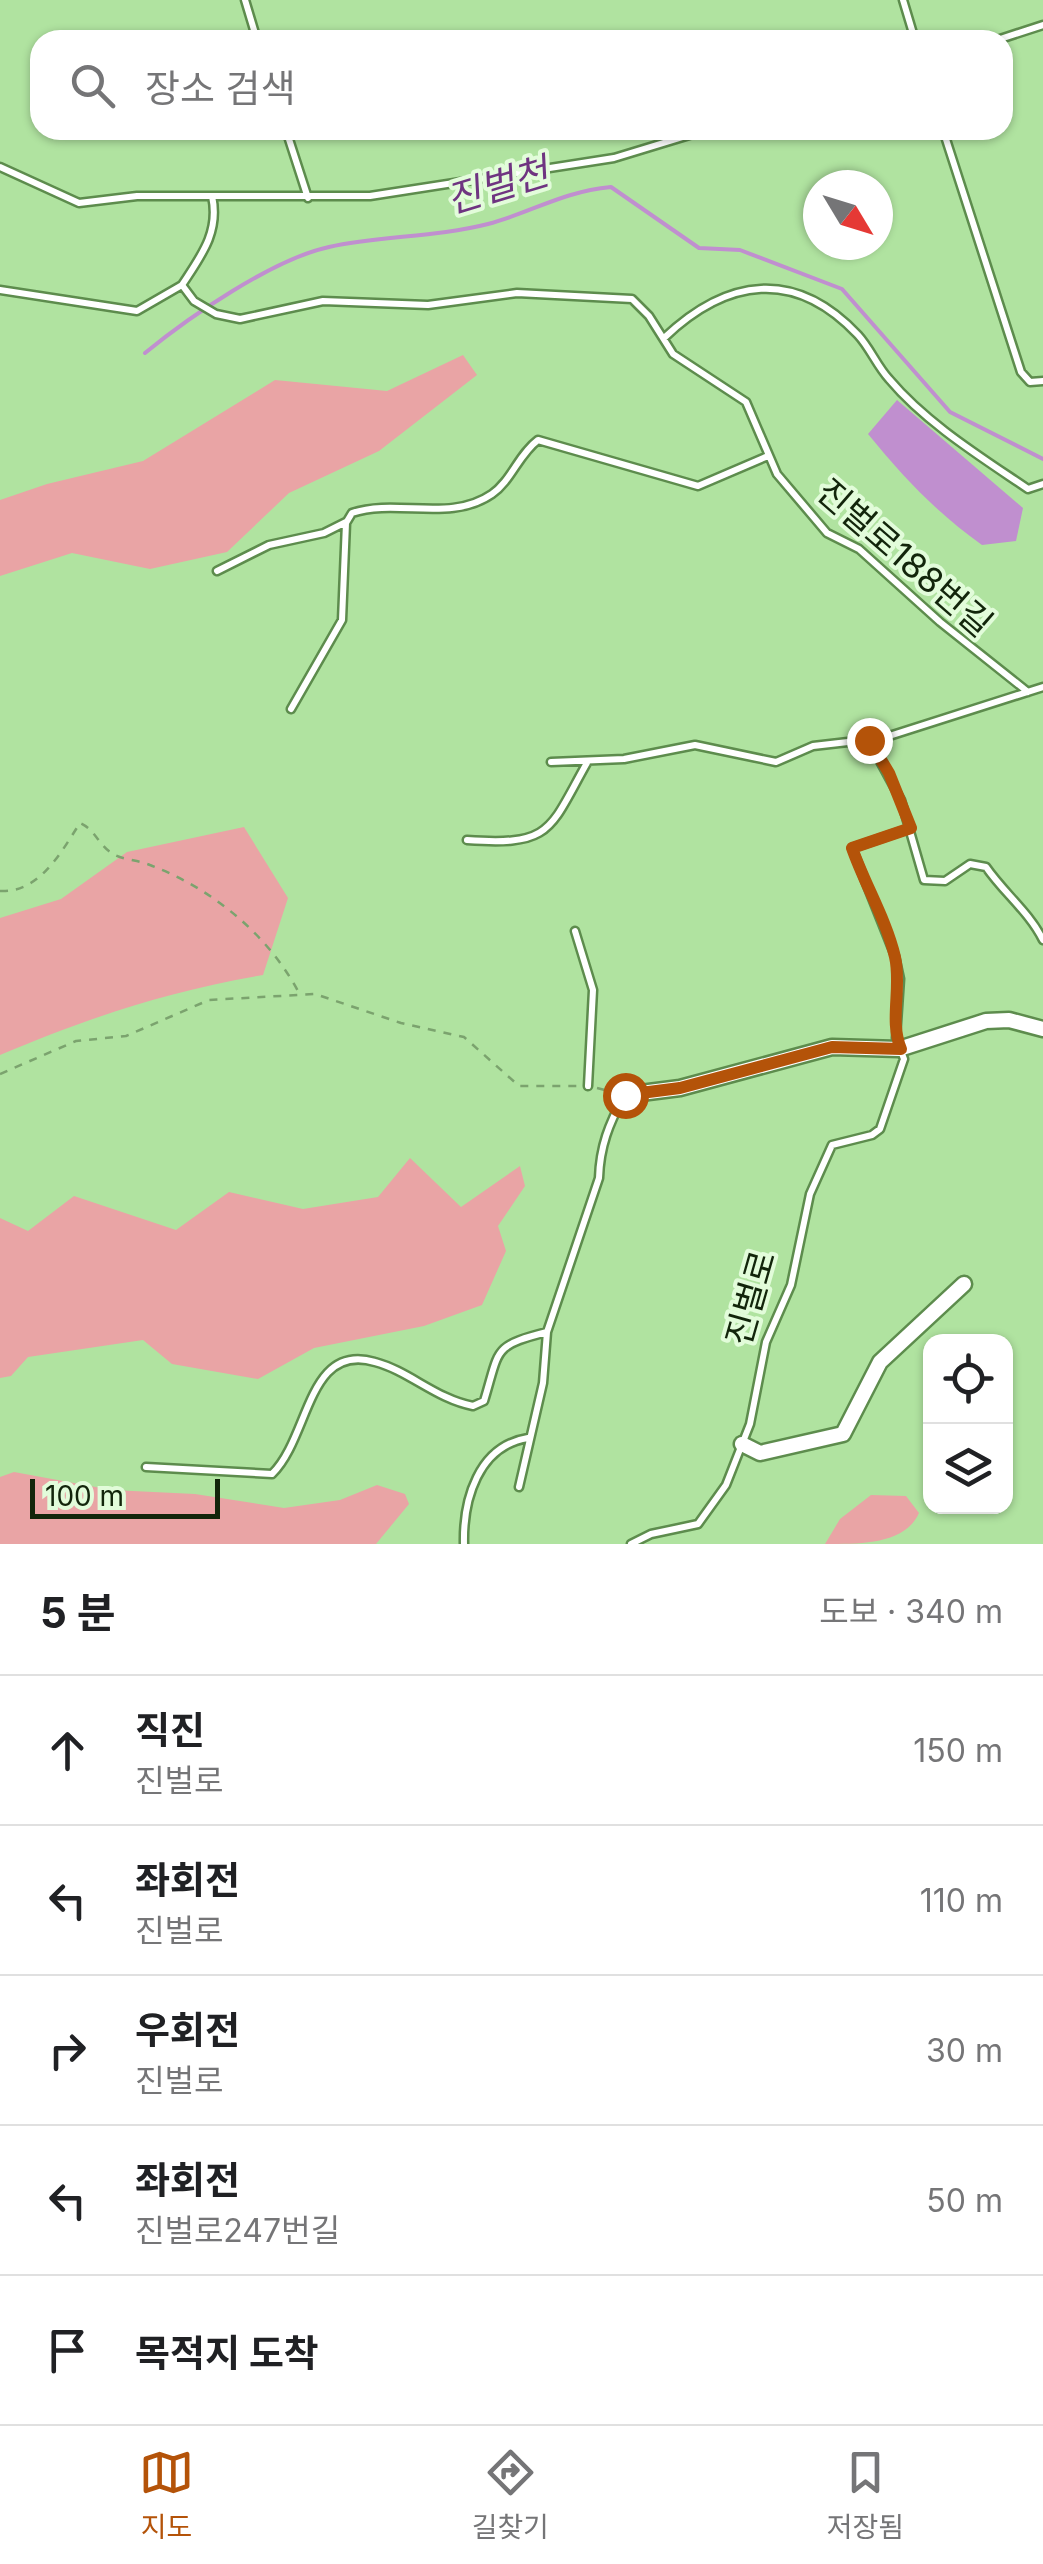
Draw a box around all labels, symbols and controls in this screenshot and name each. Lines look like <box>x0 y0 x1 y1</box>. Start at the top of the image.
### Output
search box <box>30 30 1013 140</box>
icon: search <box>65 58 120 113</box>
text: 장소 검색 <box>145 65 296 111</box>
water label: 진벌천 <box>440 146 558 222</box>
north arrow <box>803 170 893 260</box>
street label: 진벌로188번길 <box>809 469 1001 645</box>
route end <box>847 718 893 764</box>
route start <box>603 1073 649 1119</box>
street label: 진벌로 <box>716 1246 784 1350</box>
map controls <box>923 1334 1013 1514</box>
button: locate <box>923 1334 1013 1424</box>
button: layers <box>923 1424 1013 1514</box>
scale bar <box>30 1474 220 1518</box>
text: 100 m <box>45 1479 124 1513</box>
text: 5 분 <box>40 1587 115 1638</box>
text: 도보 · 340 m <box>819 1592 1003 1631</box>
text: 직진 <box>135 1707 205 1753</box>
icon: ahead <box>40 1723 95 1778</box>
text: 150 m <box>913 1731 1003 1770</box>
text: 진벌로 <box>135 1761 223 1800</box>
text: 좌회전 <box>135 1857 240 1903</box>
icon: left <box>40 1873 95 1928</box>
text: 110 m <box>920 1881 1003 1920</box>
text: 진벌로 <box>135 1911 223 1950</box>
text: 우회전 <box>135 2007 240 2053</box>
icon: right <box>40 2023 95 2078</box>
text: 30 m <box>926 2031 1003 2070</box>
text: 진벌로 <box>135 2061 223 2100</box>
text: 좌회전 <box>135 2157 240 2203</box>
icon: left <box>40 2173 95 2228</box>
text: 50 m <box>926 2181 1003 2220</box>
text: 진벌로247번길 <box>135 2211 340 2250</box>
icon: arrive <box>40 2323 95 2378</box>
text: 목적지 도착 <box>135 2330 319 2376</box>
tab: 지도 <box>139 2445 194 2545</box>
tab: 길찾기 <box>472 2445 549 2545</box>
tab: 저장됨 <box>827 2445 904 2545</box>

